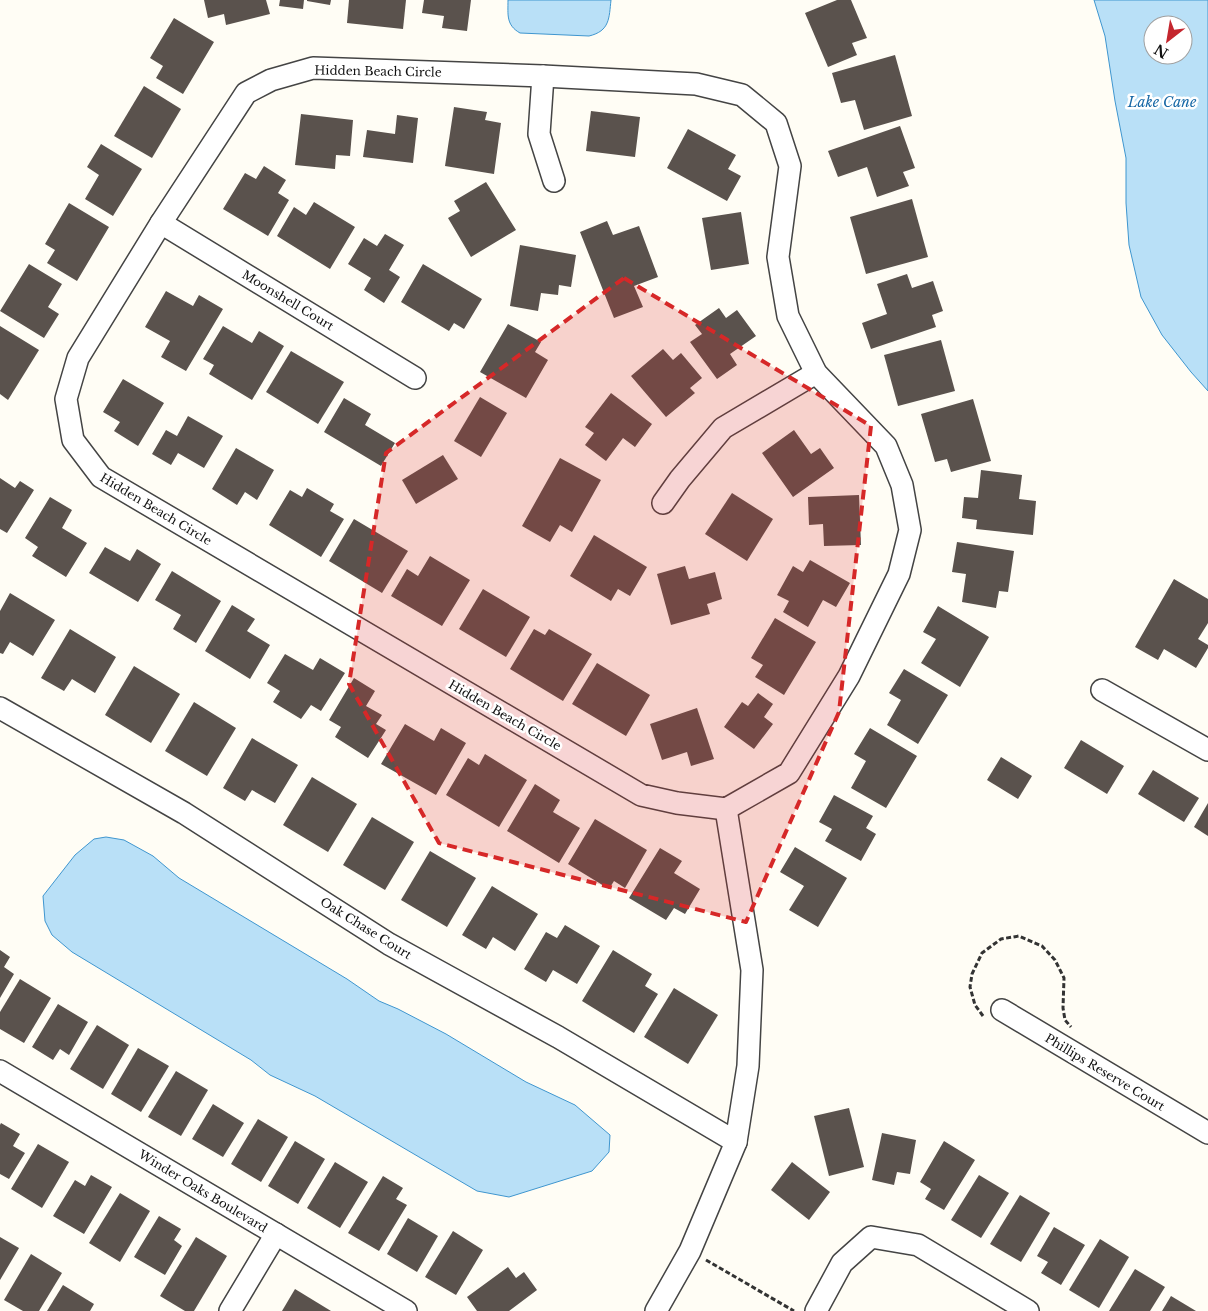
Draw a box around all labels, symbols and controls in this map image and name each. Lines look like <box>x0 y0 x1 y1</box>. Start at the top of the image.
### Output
north arrow <box>1143 15 1193 65</box>
text: N <box>1151 40 1172 62</box>
street label: Hidden Beach Circle <box>314 62 442 80</box>
water label: Lake Cane <box>1127 93 1197 111</box>
street label: Moonshell Court <box>239 267 337 334</box>
street label: Hidden Beach Circle <box>98 470 215 548</box>
street label: Hidden Beach Circle <box>446 677 564 753</box>
street label: Oak Chase Court <box>318 894 415 962</box>
street label: Phillips Reserve Court <box>1042 1030 1168 1114</box>
street label: Winder Oaks Boulevard <box>135 1146 270 1235</box>

